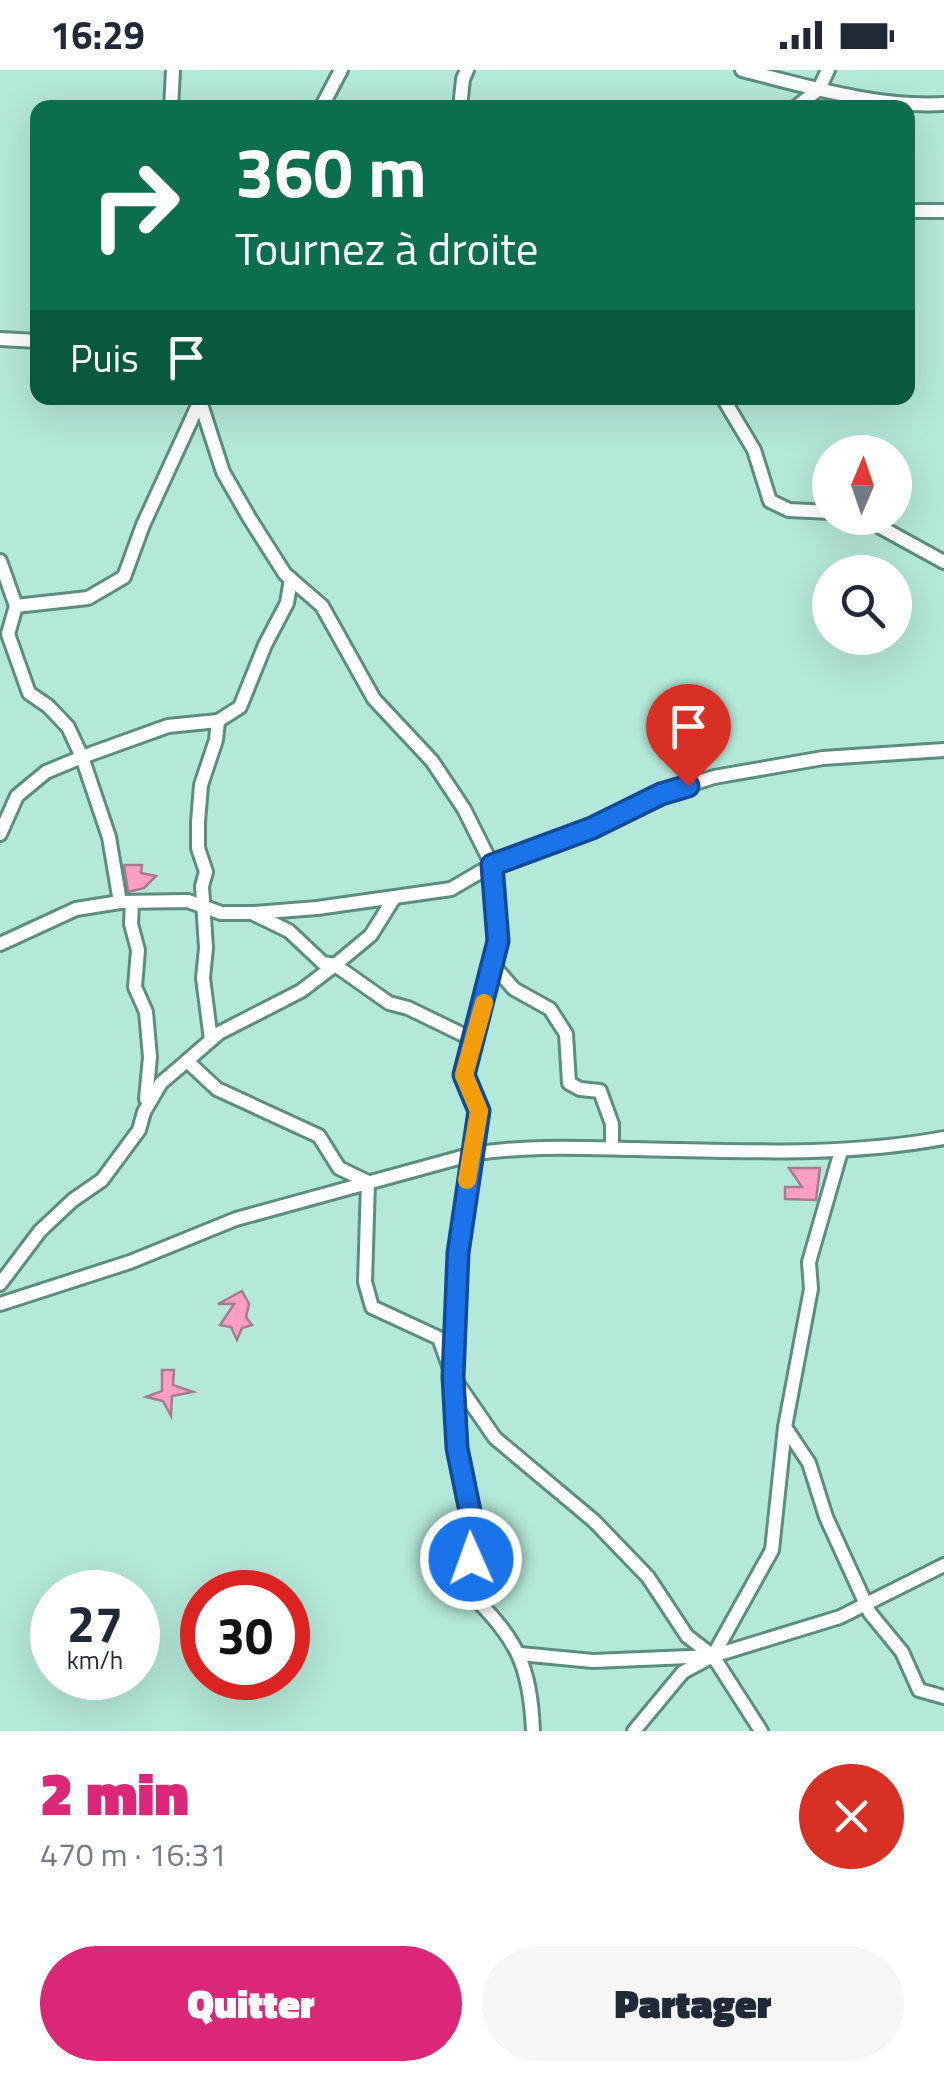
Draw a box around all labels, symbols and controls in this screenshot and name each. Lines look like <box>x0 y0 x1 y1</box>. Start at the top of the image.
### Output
text: 16:29 <box>50 6 145 64</box>
text: 360 m <box>235 118 427 224</box>
icon: right <box>70 140 200 270</box>
text: Tournez à droite <box>235 214 539 282</box>
text: Puis <box>70 329 139 387</box>
icon: arrive <box>159 330 214 385</box>
north arrow <box>812 435 912 535</box>
map controls <box>812 435 912 655</box>
button: search <box>812 555 912 655</box>
pin <box>646 684 731 787</box>
icon: arrive <box>661 699 716 754</box>
position arrow <box>419 1507 523 1611</box>
speed limit sign: 30 <box>180 1570 310 1700</box>
text: 27 <box>67 1585 123 1661</box>
text: km/h <box>67 1641 123 1679</box>
text: 2 min <box>40 1747 189 1838</box>
button: close <box>799 1764 904 1869</box>
text: 470 m · 16:31 <box>40 1830 227 1878</box>
button: Quitter <box>40 1946 462 2061</box>
button: Partager <box>482 1946 904 2061</box>

